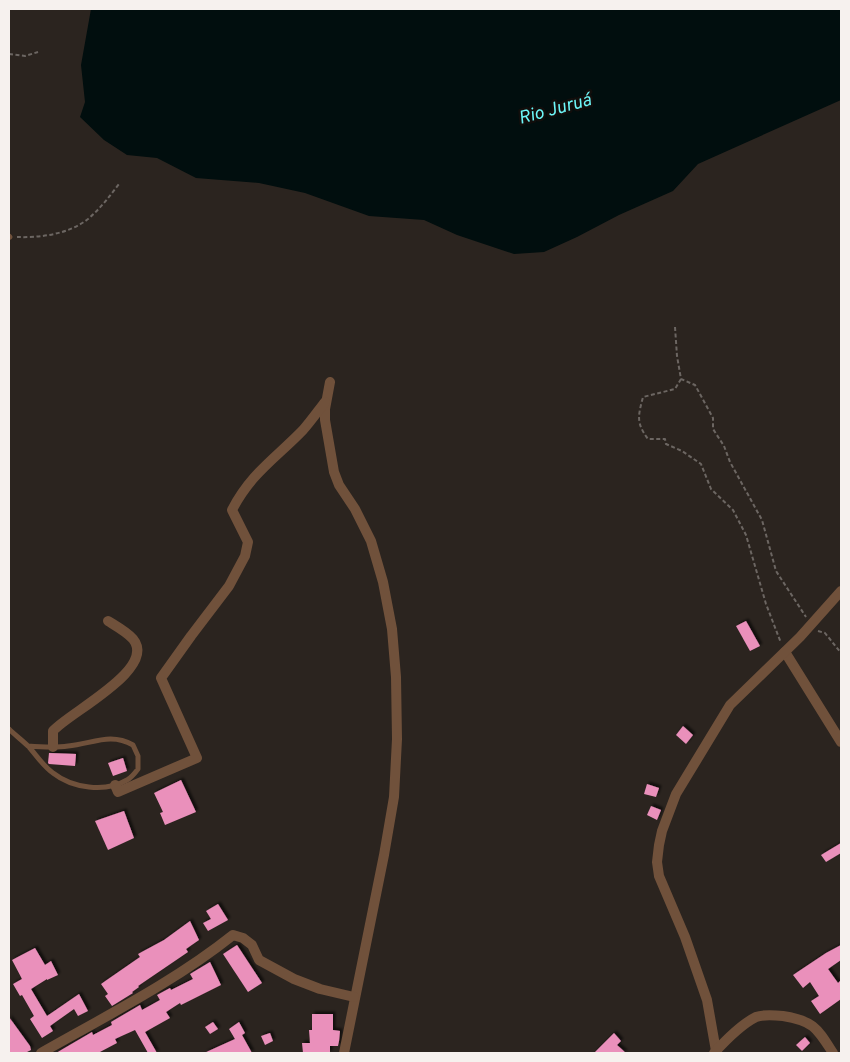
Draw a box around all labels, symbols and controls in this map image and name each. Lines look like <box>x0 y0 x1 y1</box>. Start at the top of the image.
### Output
water label: Rio Juruá <box>516 89 596 131</box>

